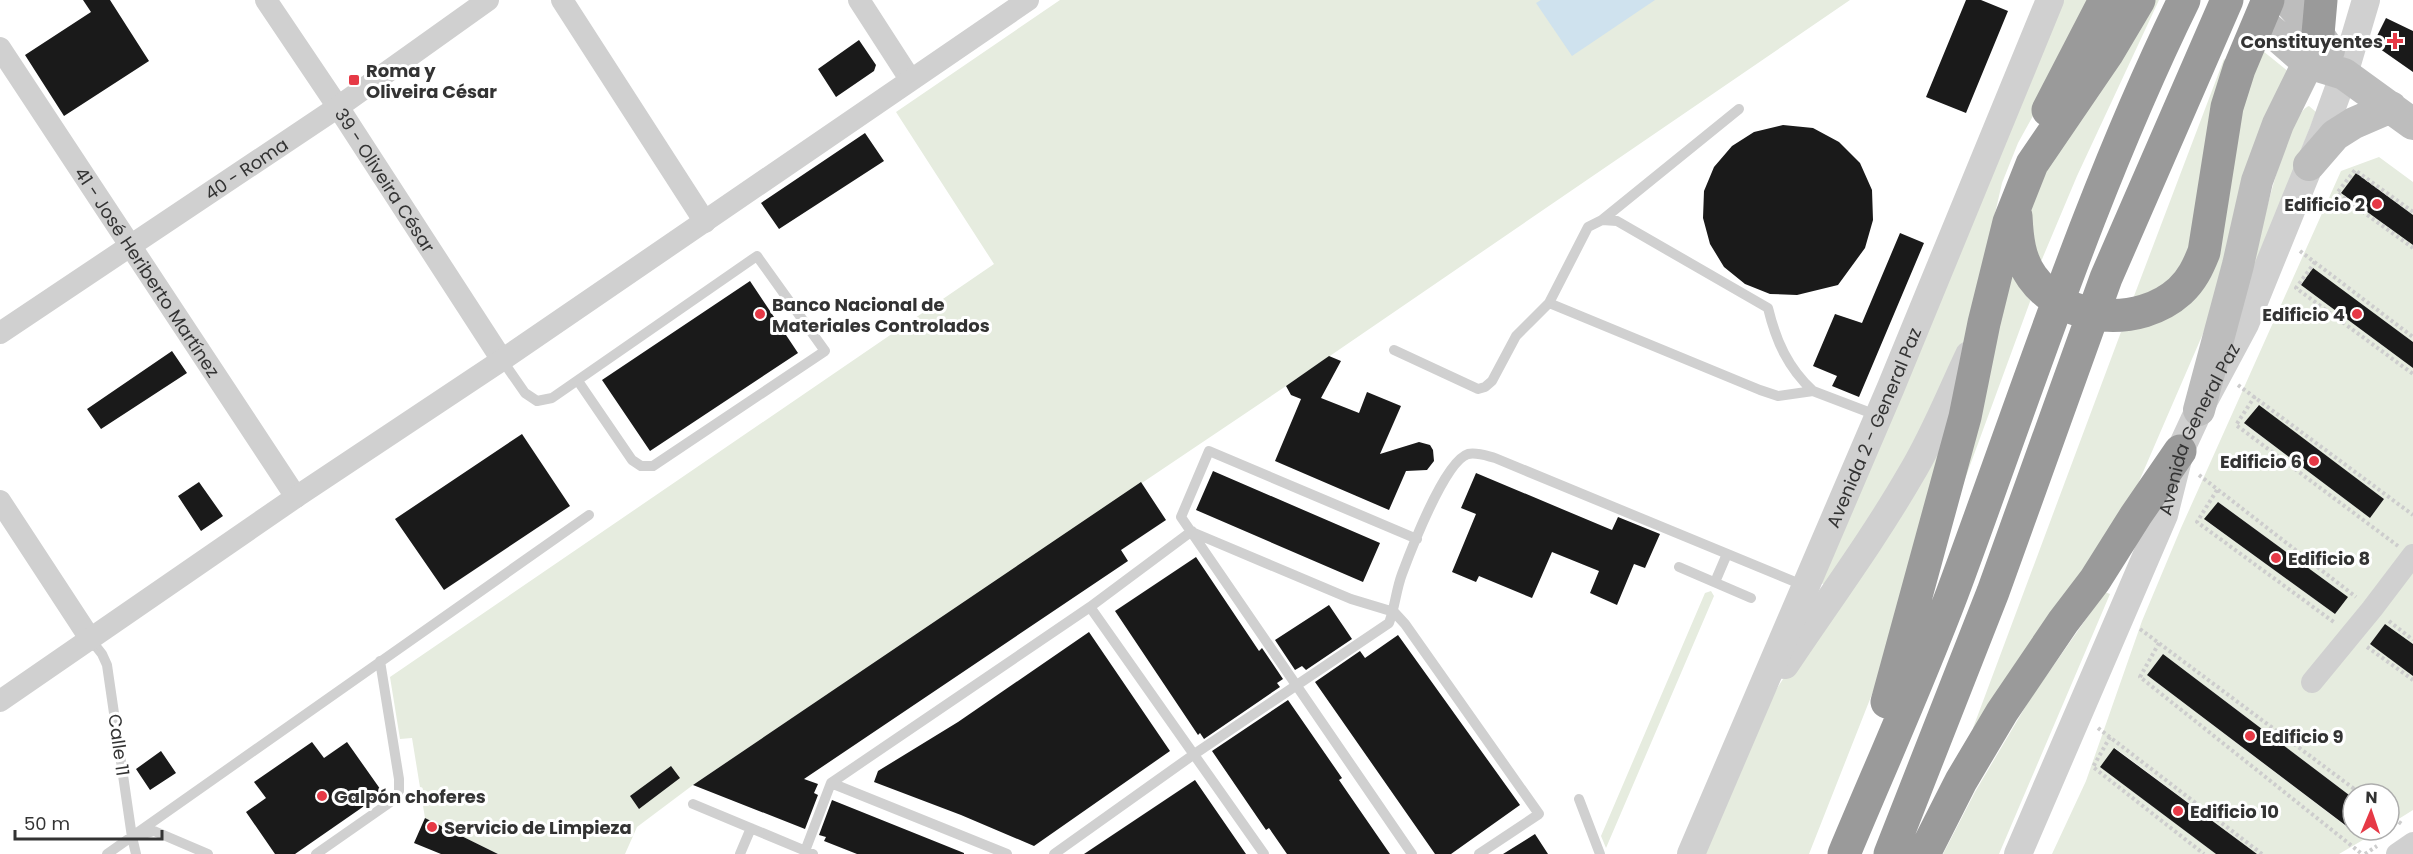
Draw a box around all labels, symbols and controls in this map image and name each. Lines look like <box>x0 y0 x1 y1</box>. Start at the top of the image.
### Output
place label: Constituyentes <box>2241 29 2383 54</box>
marker: Constituyentes <box>2388 34 2402 48</box>
place label: Roma y Oliveira César <box>366 58 497 104</box>
marker: Roma y Oliveira César <box>347 73 361 87</box>
street label: 39 - Oliveira César <box>329 103 441 257</box>
street label: 40 - Roma <box>199 132 293 205</box>
street label: 41 - José Heriberto Martínez <box>69 162 226 382</box>
place label: Edificio 2 <box>2284 192 2365 217</box>
marker: Edificio 2 <box>2370 197 2384 211</box>
place label: Banco Nacional de Materiales Controlados <box>772 292 990 338</box>
place label: Edificio 4 <box>2262 302 2345 327</box>
marker: Banco Nacional de Materiales Controlados <box>753 307 767 321</box>
marker: Edificio 4 <box>2350 307 2364 321</box>
street label: Avenida 2 - General Paz <box>1820 323 1927 531</box>
street label: Avenida General Paz <box>2152 338 2245 518</box>
place label: Edificio 6 <box>2220 449 2302 474</box>
marker: Edificio 6 <box>2307 454 2321 468</box>
place label: Edificio 8 <box>2288 546 2370 571</box>
marker: Edificio 8 <box>2269 551 2283 565</box>
street label: Calle 11 <box>102 712 136 778</box>
place label: Edificio 9 <box>2262 724 2344 749</box>
marker: Edificio 9 <box>2243 729 2257 743</box>
north arrow <box>2341 782 2401 842</box>
place label: Galpón choferes <box>334 784 486 809</box>
text: N <box>2365 786 2378 809</box>
marker: Galpón choferes <box>315 789 329 803</box>
place label: Edificio 10 <box>2190 799 2279 824</box>
scale bar <box>15 803 162 841</box>
marker: Edificio 10 <box>2171 804 2185 818</box>
text: 50 m <box>24 811 70 836</box>
place label: Servicio de Limpieza <box>444 815 632 840</box>
marker: Servicio de Limpieza <box>425 820 439 834</box>

